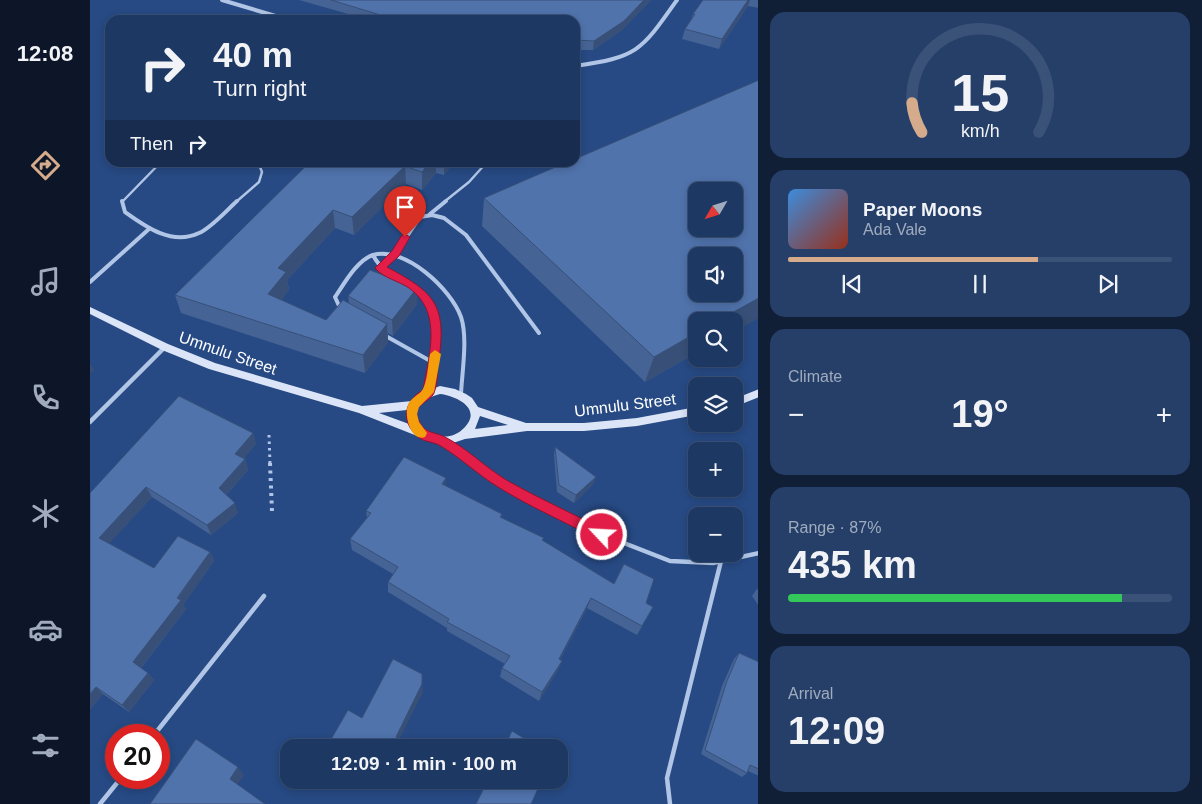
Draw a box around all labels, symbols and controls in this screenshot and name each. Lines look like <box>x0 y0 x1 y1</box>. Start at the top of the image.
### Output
icon: right <box>130 35 195 100</box>
text: 40 m <box>213 35 293 74</box>
text: 12:08 <box>17 41 73 66</box>
text: 15 <box>951 64 1009 122</box>
text: Turn right <box>213 76 306 101</box>
text: km/h <box>961 121 999 141</box>
icon: right <box>183 130 211 158</box>
text: Then <box>130 133 173 154</box>
icon: directions <box>28 148 63 183</box>
north arrow <box>688 182 742 238</box>
map controls <box>688 182 743 562</box>
pin <box>384 186 426 237</box>
icon: arrive <box>391 193 419 221</box>
text: Paper Moons <box>863 199 982 220</box>
text: Ada Vale <box>863 221 927 238</box>
button: sound <box>688 247 743 302</box>
icon: music <box>28 264 63 299</box>
icon: previous <box>838 270 866 298</box>
icon: pause <box>966 270 994 298</box>
icon: next <box>1094 270 1122 298</box>
button: search <box>688 312 743 367</box>
street label: Umnulu Street <box>177 328 280 378</box>
text: Climate <box>788 368 842 385</box>
button: layers <box>688 377 743 432</box>
icon: phone <box>28 380 63 415</box>
street label: Umnulu Street <box>573 390 677 420</box>
text: 19° <box>951 393 1009 435</box>
text: − <box>788 399 804 430</box>
text: + <box>1156 399 1172 430</box>
button: + <box>688 442 743 497</box>
icon: climate <box>28 496 63 531</box>
button: − <box>688 507 743 562</box>
position arrow <box>575 508 627 560</box>
text: Range · 87% <box>788 519 881 536</box>
text: 435 km <box>788 544 917 586</box>
icon: car <box>28 612 63 647</box>
text: Arrival <box>788 685 833 702</box>
text: 12:09 <box>788 710 885 752</box>
speed limit sign: 20 <box>105 724 170 789</box>
icon: filters <box>28 728 63 763</box>
text: 12:09 · 1 min · 100 m <box>331 753 517 774</box>

